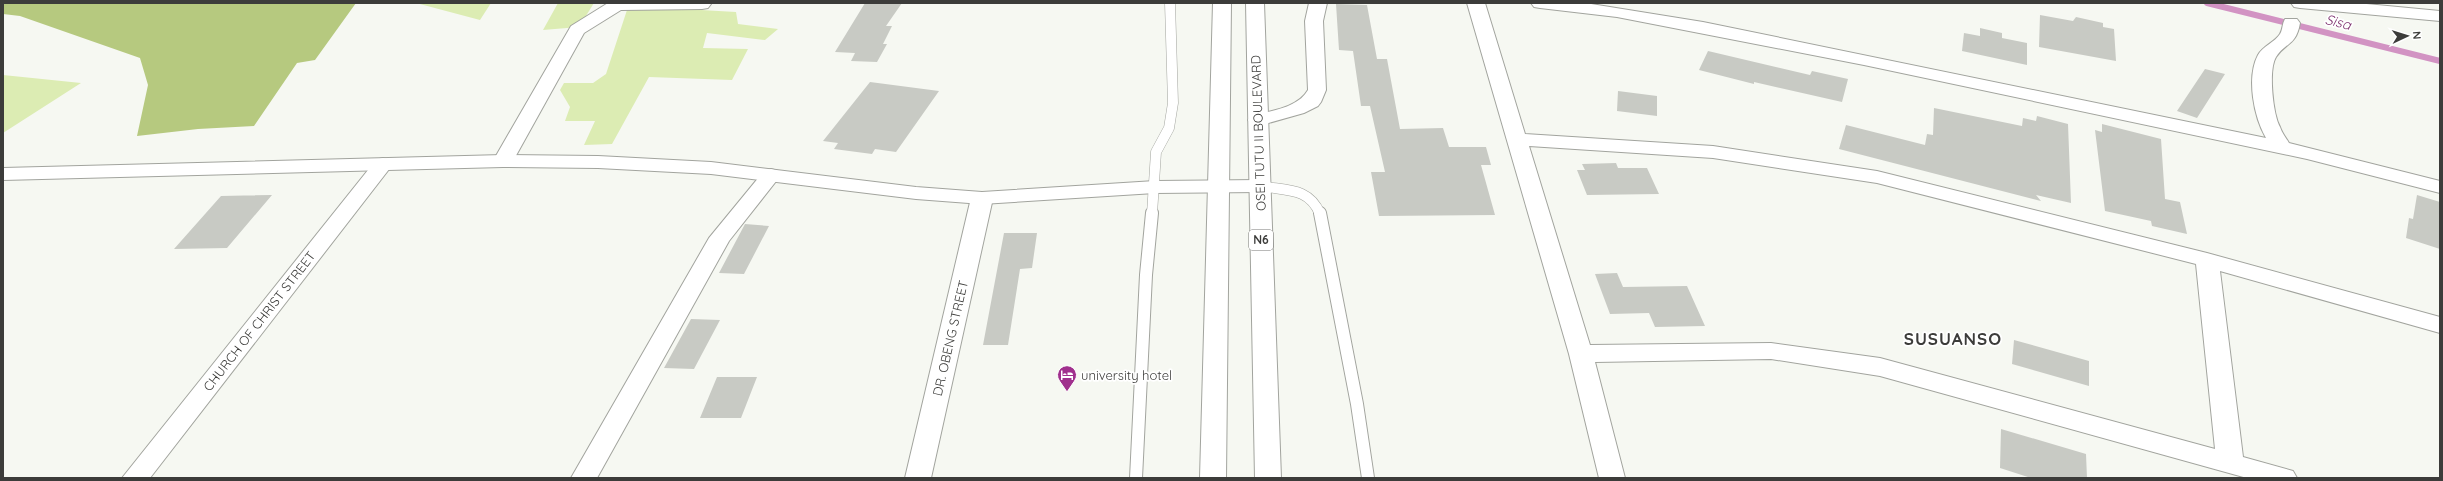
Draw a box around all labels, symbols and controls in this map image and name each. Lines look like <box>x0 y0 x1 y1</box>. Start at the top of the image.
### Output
water label: Sisa <box>2323 10 2354 34</box>
north arrow <box>2387 16 2427 56</box>
text: N <box>2410 31 2424 40</box>
street label: OSEI TUTU II BOULEVARD <box>1247 55 1269 211</box>
road number: N6 <box>1249 230 1273 250</box>
street label: CHURCH OF CHRIST STREET <box>199 248 319 394</box>
street label: DR. OBENG STREET <box>929 278 971 397</box>
district label: SUSUANSO <box>1904 328 2002 349</box>
hotel icon: university hotel <box>1056 364 1078 392</box>
place label: university hotel <box>1081 367 1172 383</box>

